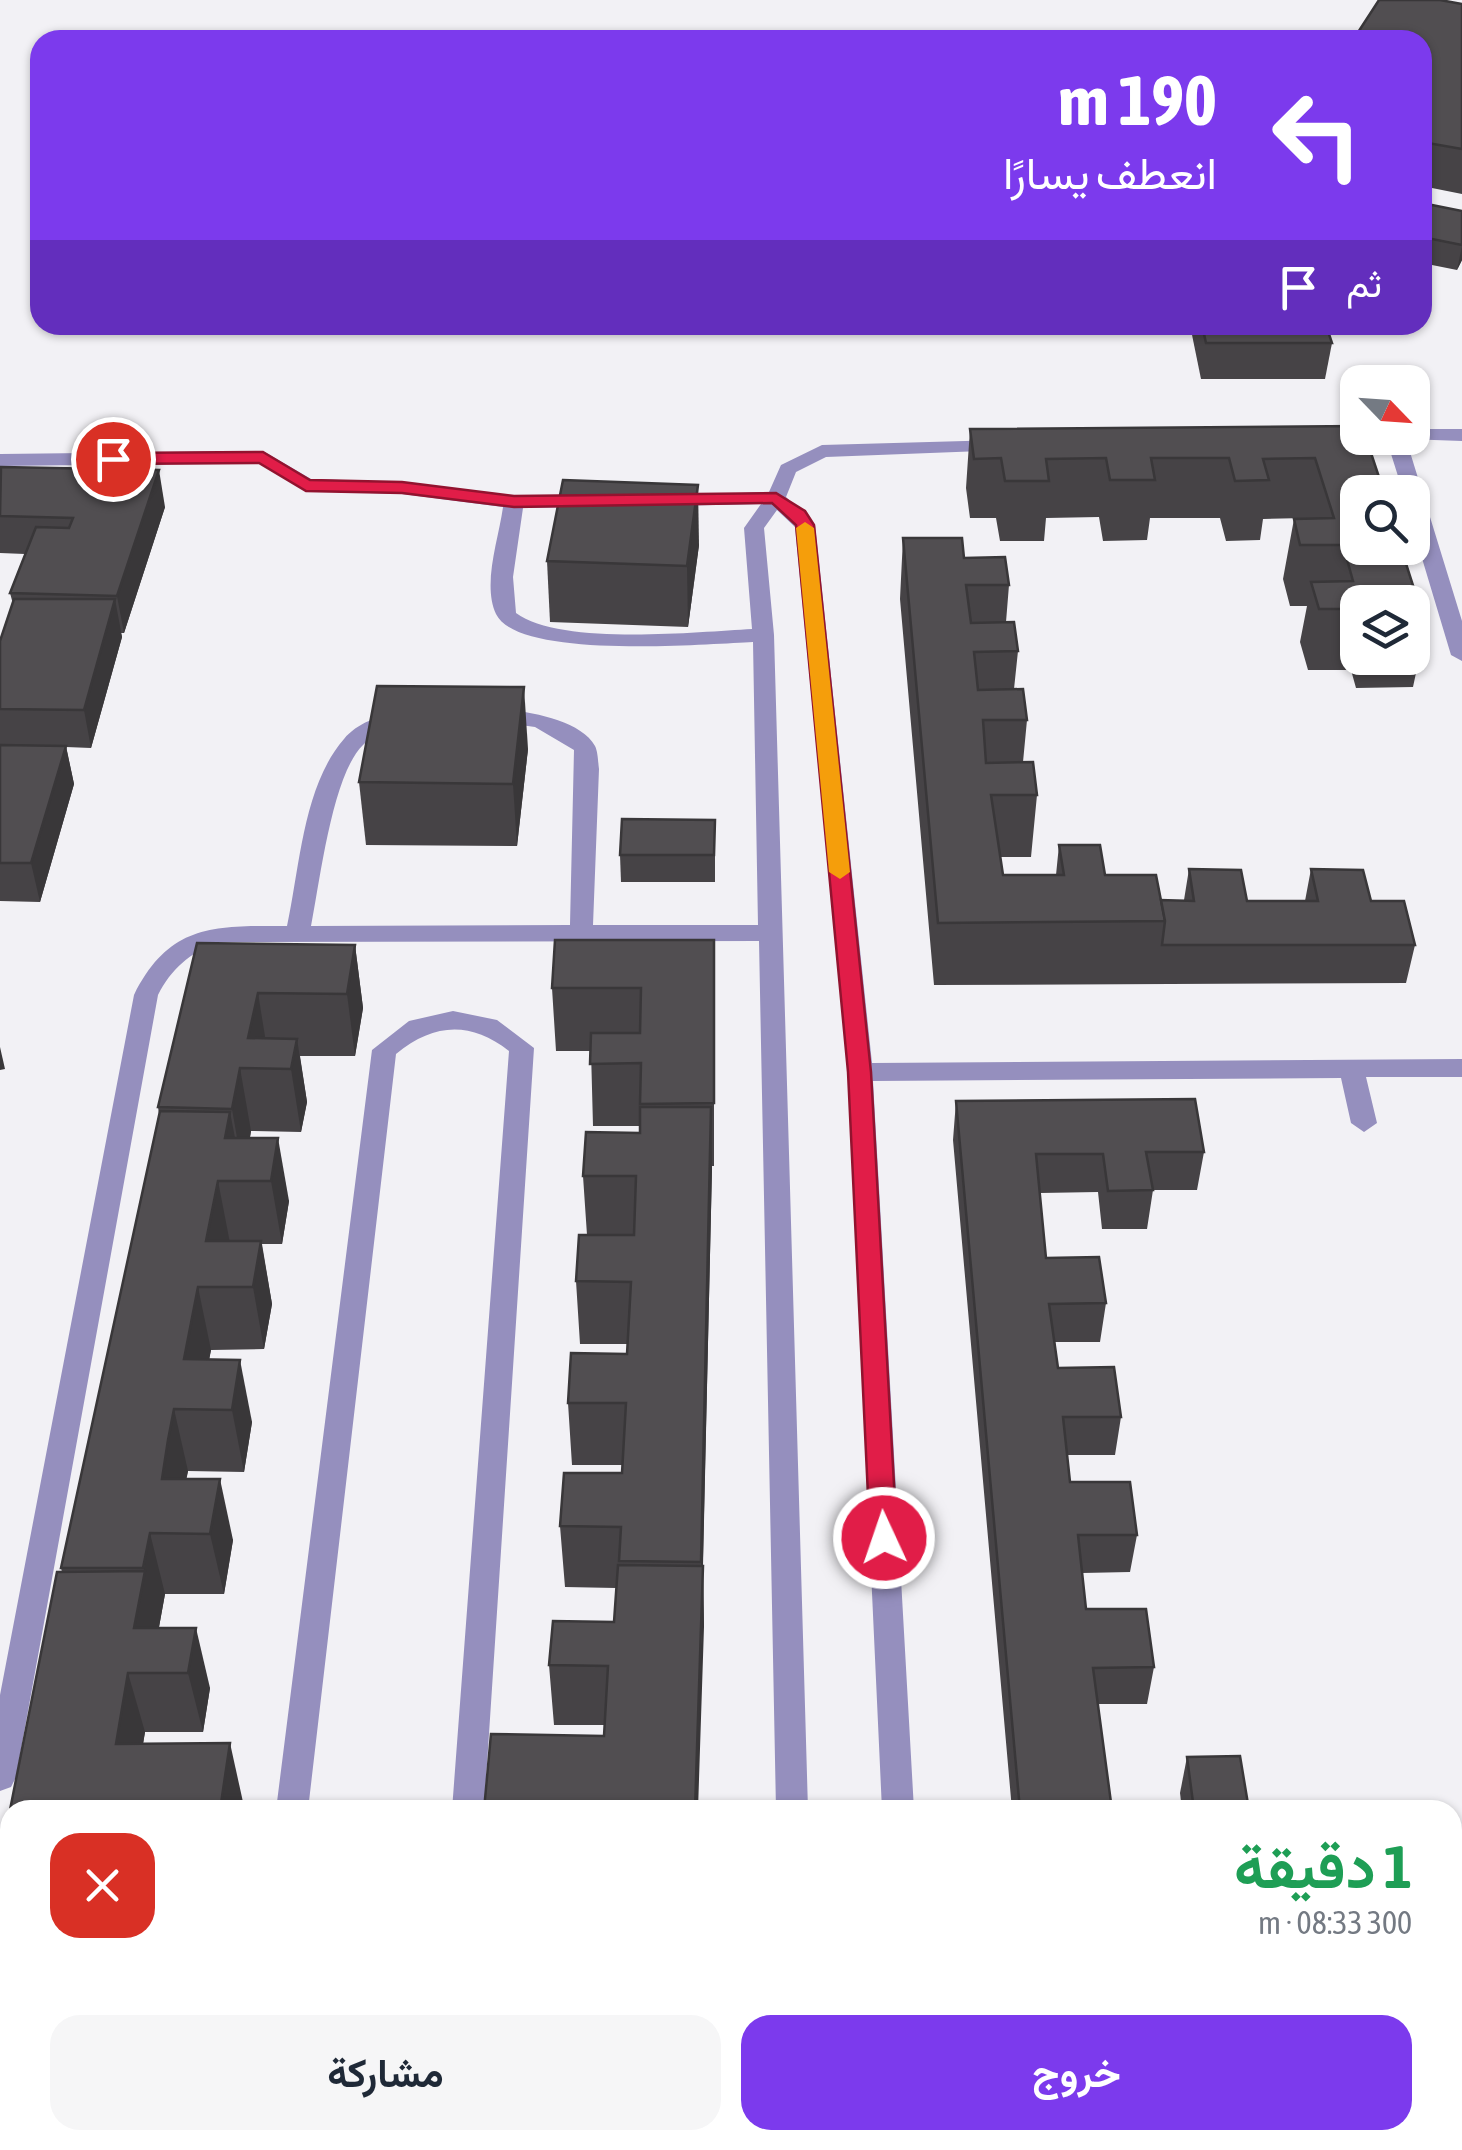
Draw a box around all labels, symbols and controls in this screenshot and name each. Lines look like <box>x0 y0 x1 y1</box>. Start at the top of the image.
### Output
text: 190 m <box>1058 60 1217 140</box>
icon: left <box>1252 70 1382 200</box>
text: انعطف يسارًا <box>1003 147 1217 199</box>
icon: arrive <box>1271 260 1326 315</box>
text: ثم <box>1346 262 1382 305</box>
north arrow <box>1340 365 1430 455</box>
map controls <box>1340 365 1430 675</box>
pin <box>71 417 156 502</box>
icon: arrive <box>86 432 141 487</box>
button: search <box>1340 475 1430 565</box>
button: layers <box>1340 585 1430 675</box>
position arrow <box>832 1486 936 1590</box>
text: 1 دقيقة <box>1234 1832 1412 1901</box>
button: close <box>50 1833 155 1938</box>
text: 300 m · 08:33 <box>1258 1904 1412 1941</box>
button: مشاركة <box>50 2015 721 2130</box>
button: خروج <box>741 2015 1412 2130</box>

